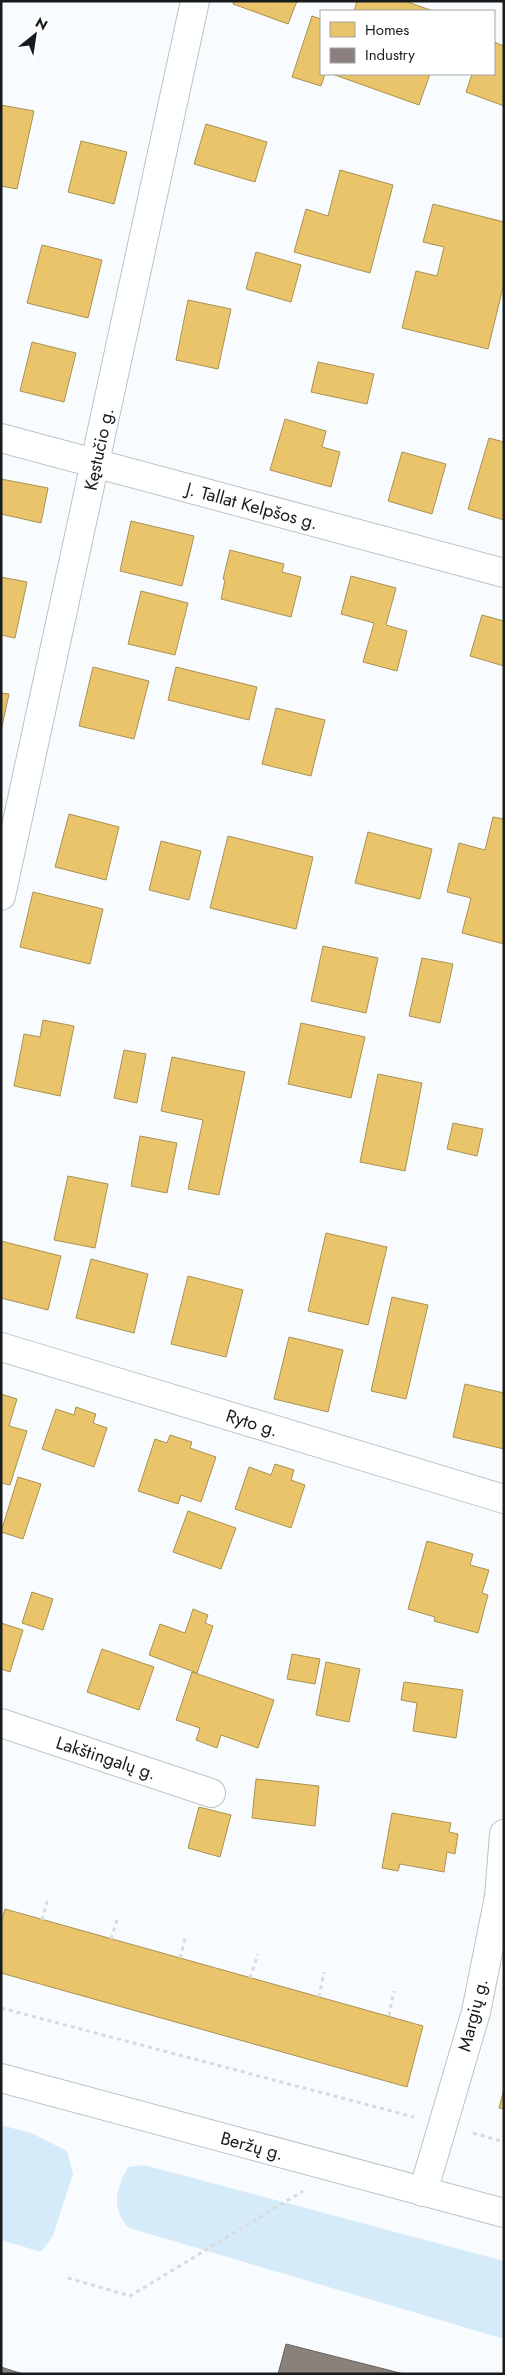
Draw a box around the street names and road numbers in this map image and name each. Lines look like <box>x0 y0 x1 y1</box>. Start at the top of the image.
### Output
street label: Kęstučio g. <box>78 405 120 493</box>
street label: J. Tallat Kelpšos g. <box>181 475 321 536</box>
street label: Ryto g. <box>223 1403 281 1443</box>
street label: Lakštingalų g. <box>53 1730 159 1786</box>
street label: Margių g. <box>451 1976 495 2054</box>
street label: Beržų g. <box>218 2125 286 2167</box>

